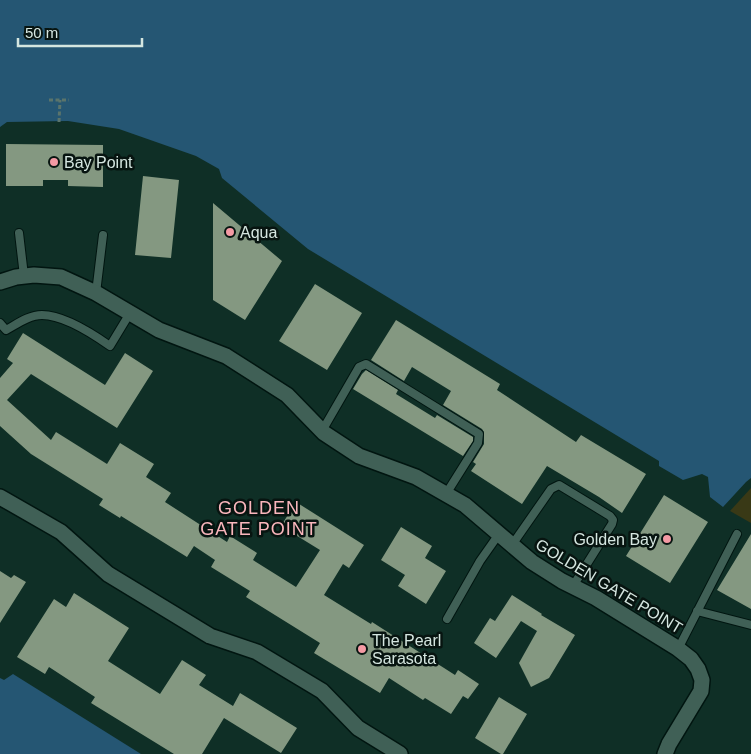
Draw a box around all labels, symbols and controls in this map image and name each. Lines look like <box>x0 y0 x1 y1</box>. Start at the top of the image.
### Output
scale bar <box>18 15 141 47</box>
text: 50 m <box>25 24 58 41</box>
place label: Bay Point <box>64 154 133 171</box>
marker: Bay Point <box>48 156 60 168</box>
place label: Aqua <box>240 224 277 241</box>
marker: Aqua <box>224 226 236 238</box>
district label: GOLDEN GATE POINT <box>200 498 318 539</box>
place label: Golden Bay <box>573 531 657 548</box>
marker: Golden Bay <box>661 533 673 545</box>
street label: GOLDEN GATE POINT <box>533 536 685 637</box>
place label: The Pearl Sarasota <box>372 632 441 667</box>
marker: The Pearl Sarasota <box>356 643 368 655</box>

